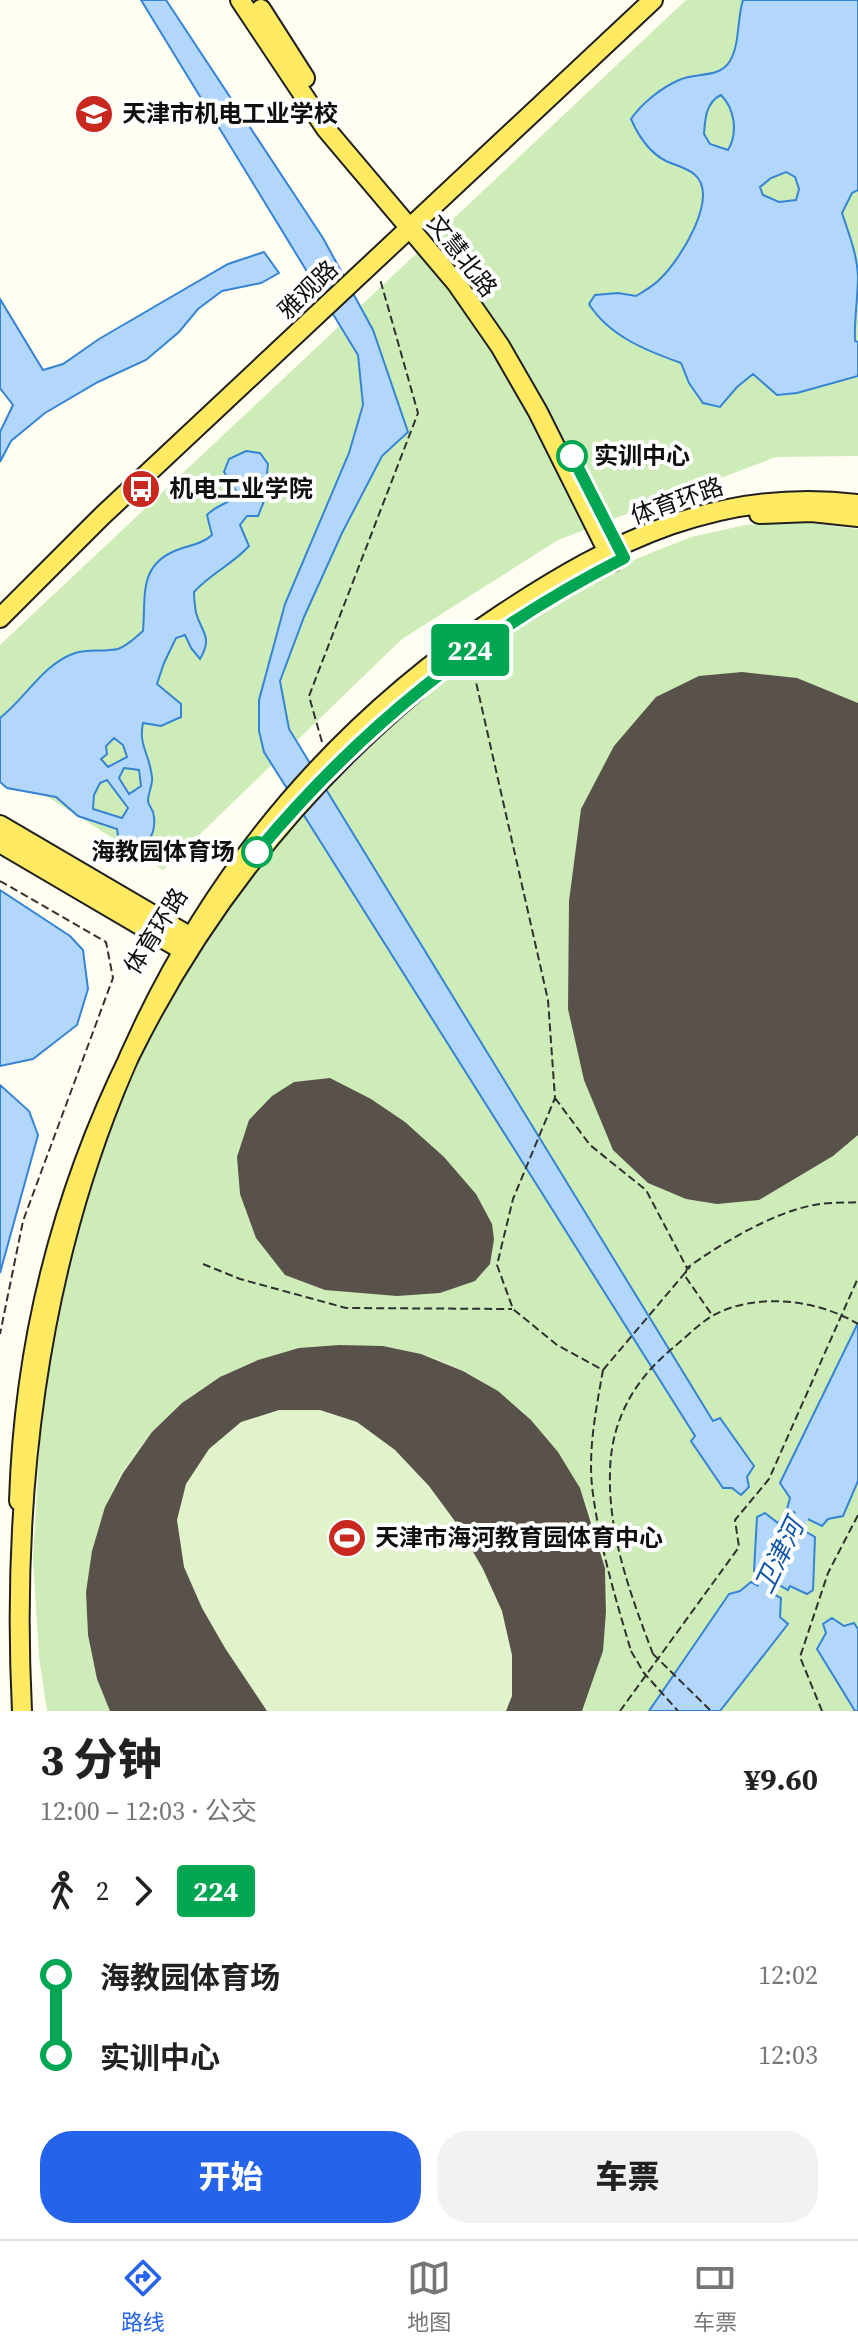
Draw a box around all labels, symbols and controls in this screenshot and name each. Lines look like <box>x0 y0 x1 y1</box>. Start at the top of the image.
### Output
school or university icon: 天津市机电工业学校 <box>73 93 115 135</box>
place label: 天津市机电工业学校 <box>122 97 338 130</box>
street label: 文慧北路 <box>420 208 505 304</box>
street label: 雅观路 <box>270 253 345 327</box>
place label: 实训中心 <box>594 439 690 472</box>
marker: 实训中心 <box>557 441 587 471</box>
bus stop icon: 机电工业学院 <box>120 468 162 510</box>
street label: 体育环路 <box>626 469 728 532</box>
place label: 机电工业学院 <box>169 472 313 505</box>
line badge: 224 <box>424 624 516 676</box>
text: 224 <box>447 631 493 669</box>
place label: 海教园体育场 <box>91 835 235 868</box>
marker: 海教园体育场 <box>242 837 272 867</box>
street label: 体育环路 <box>116 881 195 980</box>
water label: 卫津河 <box>746 1509 814 1599</box>
sports icon: 天津市海河教育园体育中心 <box>326 1517 368 1559</box>
place label: 天津市海河教育园体育中心 <box>375 1521 663 1554</box>
text: 3 分钟 <box>40 1729 161 1790</box>
text: ¥9.60 <box>744 1759 818 1800</box>
text: 12:00 – 12:03 · 公交 <box>40 1793 257 1829</box>
icon: walk <box>40 1869 84 1913</box>
icon: forward <box>121 1869 165 1913</box>
text: 224 <box>193 1872 239 1910</box>
text: 2 <box>96 1873 109 1909</box>
text: 海教园体育场 <box>100 1957 280 1998</box>
text: 12:02 <box>758 1957 818 1993</box>
text: 实训中心 <box>100 2037 220 2078</box>
text: 12:03 <box>758 2037 818 2073</box>
button: 开始 <box>40 2131 421 2223</box>
button: 车票 <box>437 2131 818 2223</box>
tab: 路线 <box>121 2256 165 2337</box>
tab: 地图 <box>407 2256 451 2337</box>
tab: 车票 <box>693 2256 737 2337</box>

